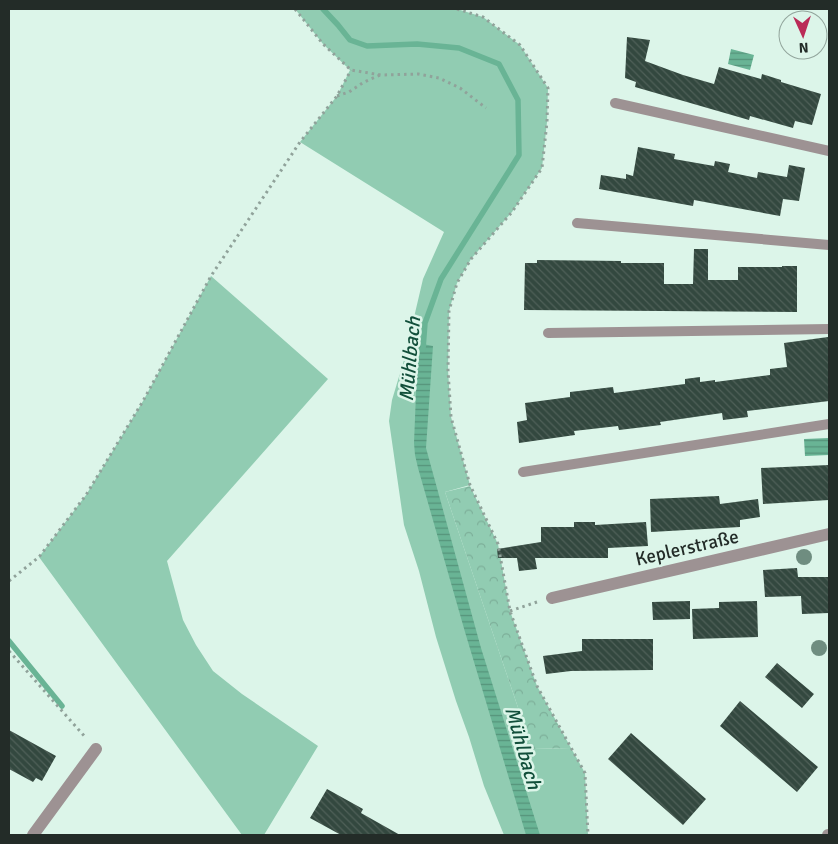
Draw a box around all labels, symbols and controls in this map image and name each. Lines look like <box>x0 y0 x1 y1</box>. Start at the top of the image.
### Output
north arrow <box>778 10 828 60</box>
text: N <box>798 39 809 56</box>
water label: Mühlbach <box>394 315 426 402</box>
street label: Keplerstraße <box>633 524 741 572</box>
water label: Mühlbach <box>499 704 547 793</box>

